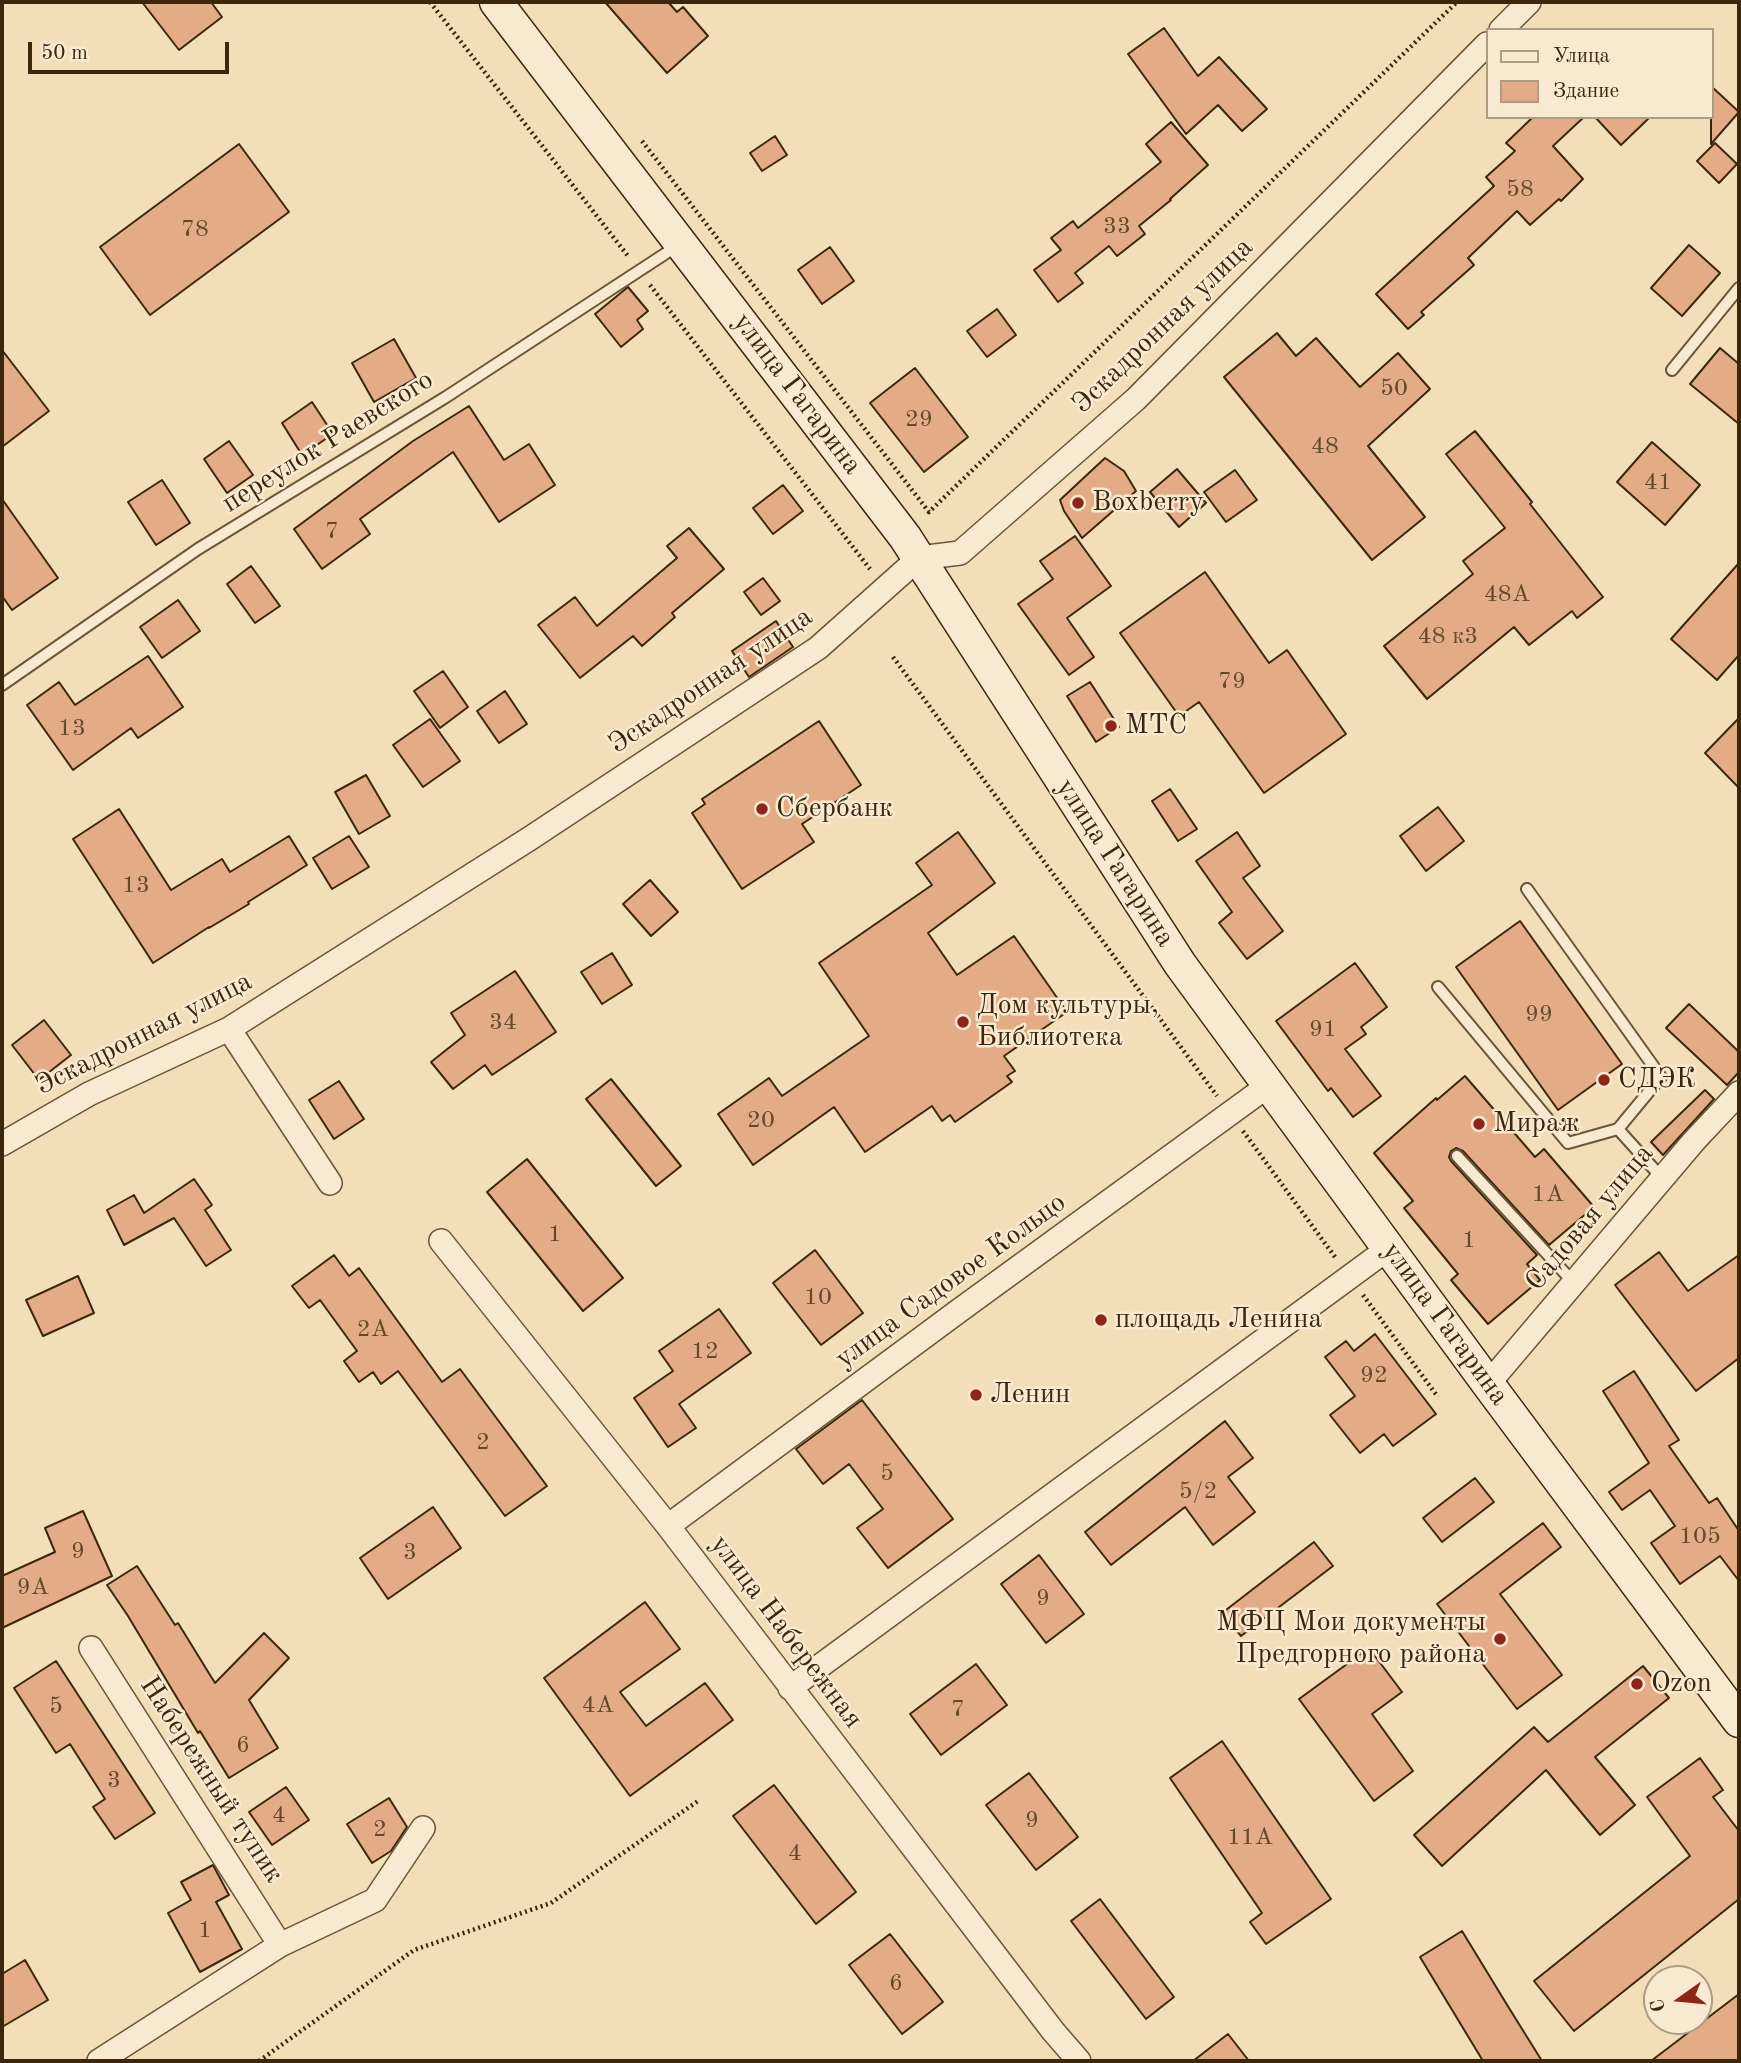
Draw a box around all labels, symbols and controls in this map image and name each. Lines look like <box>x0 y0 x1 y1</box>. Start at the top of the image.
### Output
scale bar <box>32 28 233 72</box>
legend <box>1486 28 1713 119</box>
text: 50 m <box>41 43 88 64</box>
text: Улица <box>1553 46 1610 67</box>
text: Здание <box>1553 81 1619 102</box>
house number: 58 <box>1506 176 1534 204</box>
house number: 33 <box>1103 213 1131 241</box>
house number: 78 <box>181 216 209 244</box>
street label: Эскадронная улица <box>1065 231 1261 421</box>
street label: улица Гагарина <box>725 306 869 482</box>
street label: переулок Раевского <box>216 363 440 521</box>
house number: 50 <box>1380 375 1408 403</box>
house number: 29 <box>905 406 933 434</box>
house number: 48 <box>1311 433 1339 461</box>
house number: 41 <box>1644 469 1672 497</box>
place label: Boxberry <box>1092 486 1204 520</box>
marker: Boxberry <box>1070 495 1086 511</box>
house number: 7 <box>325 518 339 546</box>
house number: 48А <box>1484 581 1530 609</box>
street label: Эскадронная улица <box>603 600 819 762</box>
house number: 48 к3 <box>1418 623 1478 651</box>
house number: 79 <box>1218 668 1246 696</box>
place label: МТС <box>1125 709 1187 743</box>
house number: 13 <box>58 715 86 743</box>
marker: МТС <box>1103 718 1119 734</box>
street label: улица Гагарина <box>1048 773 1182 953</box>
place label: Сбербанк <box>776 792 893 826</box>
marker: Сбербанк <box>754 801 770 817</box>
house number: 13 <box>122 872 150 900</box>
street label: Эскадронная улица <box>30 965 258 1103</box>
place label: Дом культуры, Библиотека <box>977 989 1159 1055</box>
house number: 99 <box>1525 1001 1553 1029</box>
house number: 34 <box>489 1009 517 1037</box>
marker: Дом культуры, Библиотека <box>955 1014 971 1030</box>
house number: 91 <box>1309 1016 1337 1044</box>
place label: СДЭК <box>1618 1063 1696 1097</box>
marker: СДЭК <box>1596 1072 1612 1088</box>
house number: 20 <box>747 1107 775 1135</box>
place label: Мираж <box>1493 1107 1580 1141</box>
marker: Мираж <box>1471 1116 1487 1132</box>
street label: Садовая улица <box>1519 1138 1661 1298</box>
house number: 1А <box>1532 1181 1564 1209</box>
street label: улица Садовое Кольцо <box>829 1186 1073 1376</box>
house number: 1 <box>548 1221 562 1249</box>
house number: 1 <box>1462 1227 1476 1255</box>
street label: улица Гагарина <box>1374 1236 1516 1412</box>
house number: 10 <box>804 1284 832 1312</box>
place label: площадь Ленина <box>1115 1303 1322 1337</box>
marker: площадь Ленина <box>1093 1312 1109 1328</box>
house number: 2А <box>357 1316 389 1344</box>
house number: 12 <box>691 1338 719 1366</box>
house number: 92 <box>1360 1362 1388 1390</box>
place label: Ленин <box>990 1378 1070 1412</box>
marker: Ленин <box>968 1387 984 1403</box>
house number: 2 <box>476 1429 490 1457</box>
house number: 5 <box>880 1460 894 1488</box>
house number: 5/2 <box>1179 1478 1217 1506</box>
house number: 105 <box>1679 1523 1721 1551</box>
street label: улица Набережная <box>702 1529 870 1735</box>
house number: 9 <box>71 1538 85 1566</box>
house number: 3 <box>403 1539 417 1567</box>
house number: 9А <box>17 1574 49 1602</box>
house number: 9 <box>1036 1585 1050 1613</box>
place label: МФЦ Мои документы Предгорного района <box>1216 1606 1486 1672</box>
marker: МФЦ Мои документы Предгорного района <box>1492 1631 1508 1647</box>
place label: Ozon <box>1651 1667 1712 1701</box>
street label: Набережный тупик <box>132 1670 290 1890</box>
marker: Ozon <box>1629 1676 1645 1692</box>
house number: 4А <box>582 1692 614 1720</box>
house number: 5 <box>49 1693 63 1721</box>
house number: 7 <box>951 1696 965 1724</box>
house number: 6 <box>236 1732 250 1760</box>
house number: 3 <box>107 1767 121 1795</box>
house number: 4 <box>272 1802 286 1830</box>
house number: 9 <box>1025 1807 1039 1835</box>
house number: 2 <box>373 1816 387 1844</box>
house number: 11А <box>1227 1824 1273 1852</box>
house number: 4 <box>788 1840 802 1868</box>
house number: 1 <box>198 1917 212 1945</box>
north arrow <box>1643 1965 1713 2035</box>
house number: 6 <box>889 1970 903 1998</box>
text: С <box>1648 1997 1670 2014</box>

